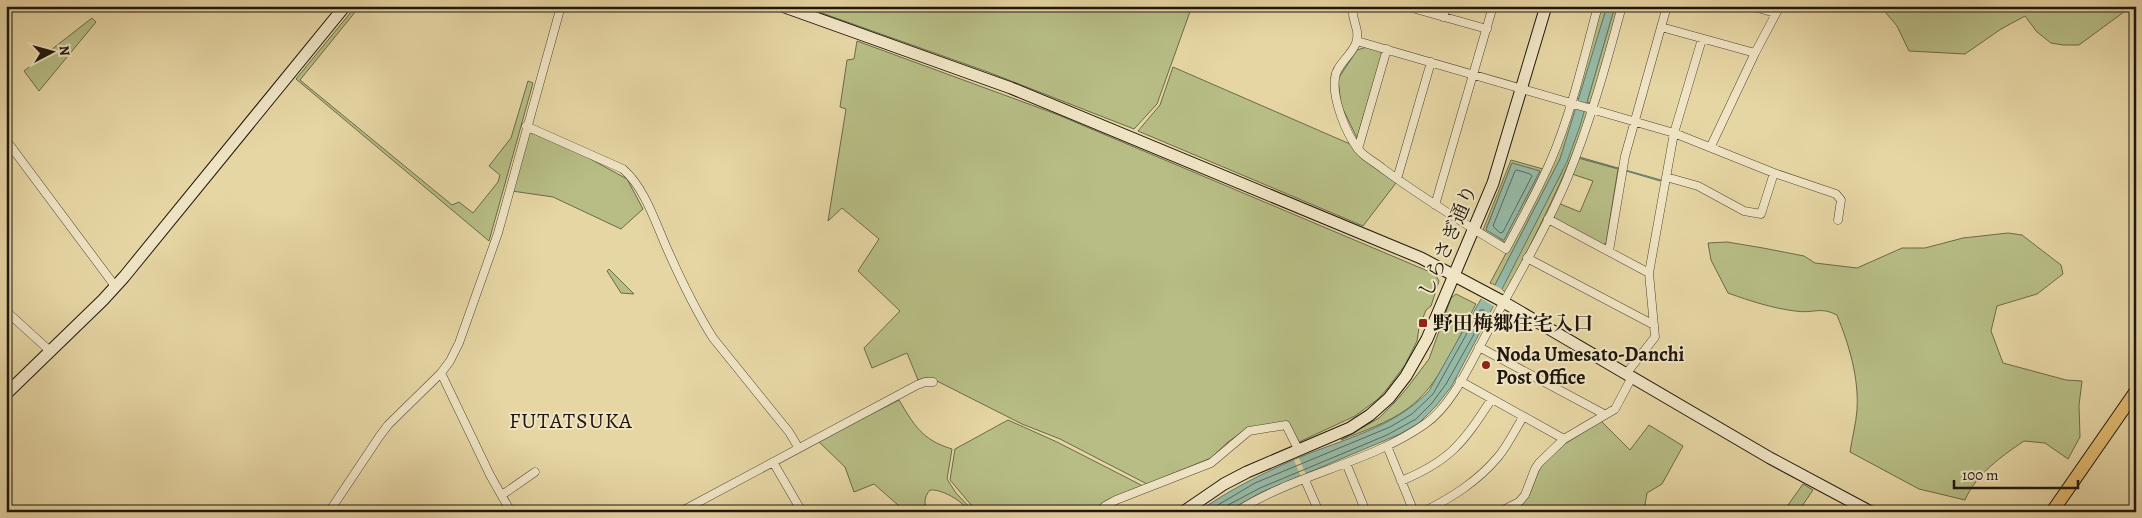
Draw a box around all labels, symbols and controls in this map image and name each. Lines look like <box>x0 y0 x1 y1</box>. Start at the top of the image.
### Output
north arrow <box>28 28 78 78</box>
text: N <box>54 45 74 57</box>
street label: しらさぎ通り <box>1412 180 1484 302</box>
place label: 野田梅郷住宅入口 <box>1433 310 1593 337</box>
marker: 野田梅郷住宅入口 <box>1417 317 1429 329</box>
place label: Noda Umesato-Danchi Post Office <box>1496 341 1685 391</box>
marker: Noda Umesato-Danchi Post Office <box>1480 359 1492 371</box>
district label: FUTATSUKA <box>509 406 633 436</box>
scale bar <box>1954 458 2078 490</box>
text: 100 m <box>1962 465 1999 485</box>

